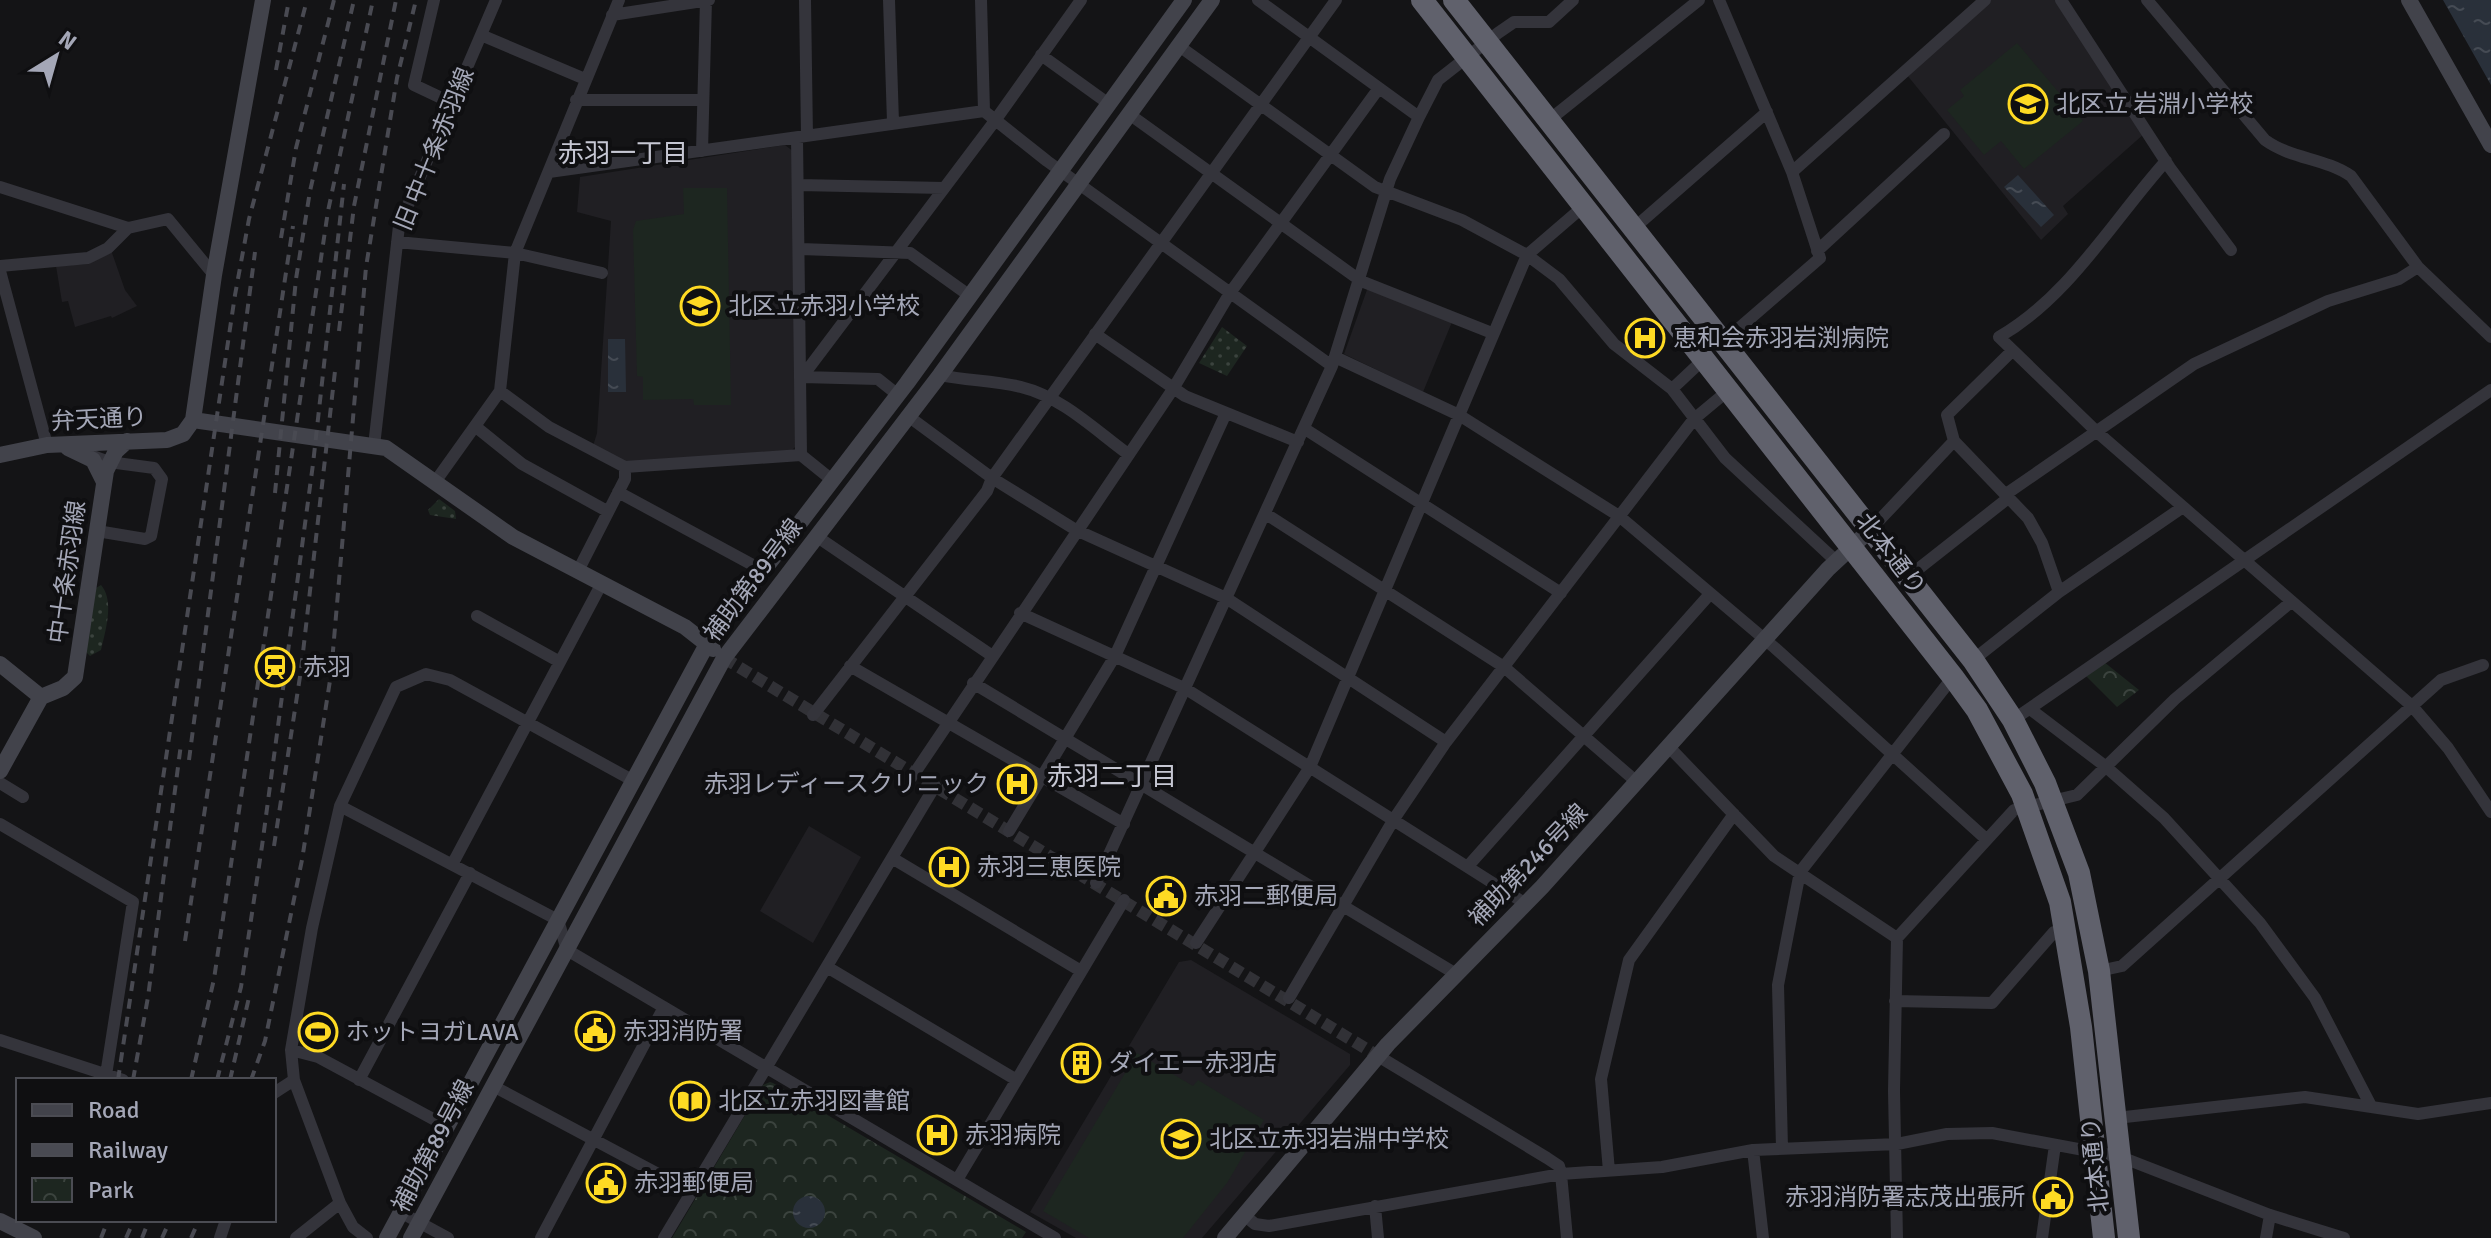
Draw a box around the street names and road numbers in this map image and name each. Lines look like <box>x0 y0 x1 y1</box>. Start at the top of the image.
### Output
street label: 旧 中十条赤羽線 <box>388 63 480 235</box>
street label: 弁天通り <box>50 402 148 436</box>
street label: 中十条赤羽線 <box>42 499 92 645</box>
street label: 北本通り <box>1850 507 1932 601</box>
street label: 補助第89号線 <box>697 513 809 647</box>
street label: 補助第246号線 <box>1462 797 1594 933</box>
street label: 補助第89号線 <box>386 1075 480 1217</box>
street label: 北本通り <box>2075 1116 2115 1214</box>

